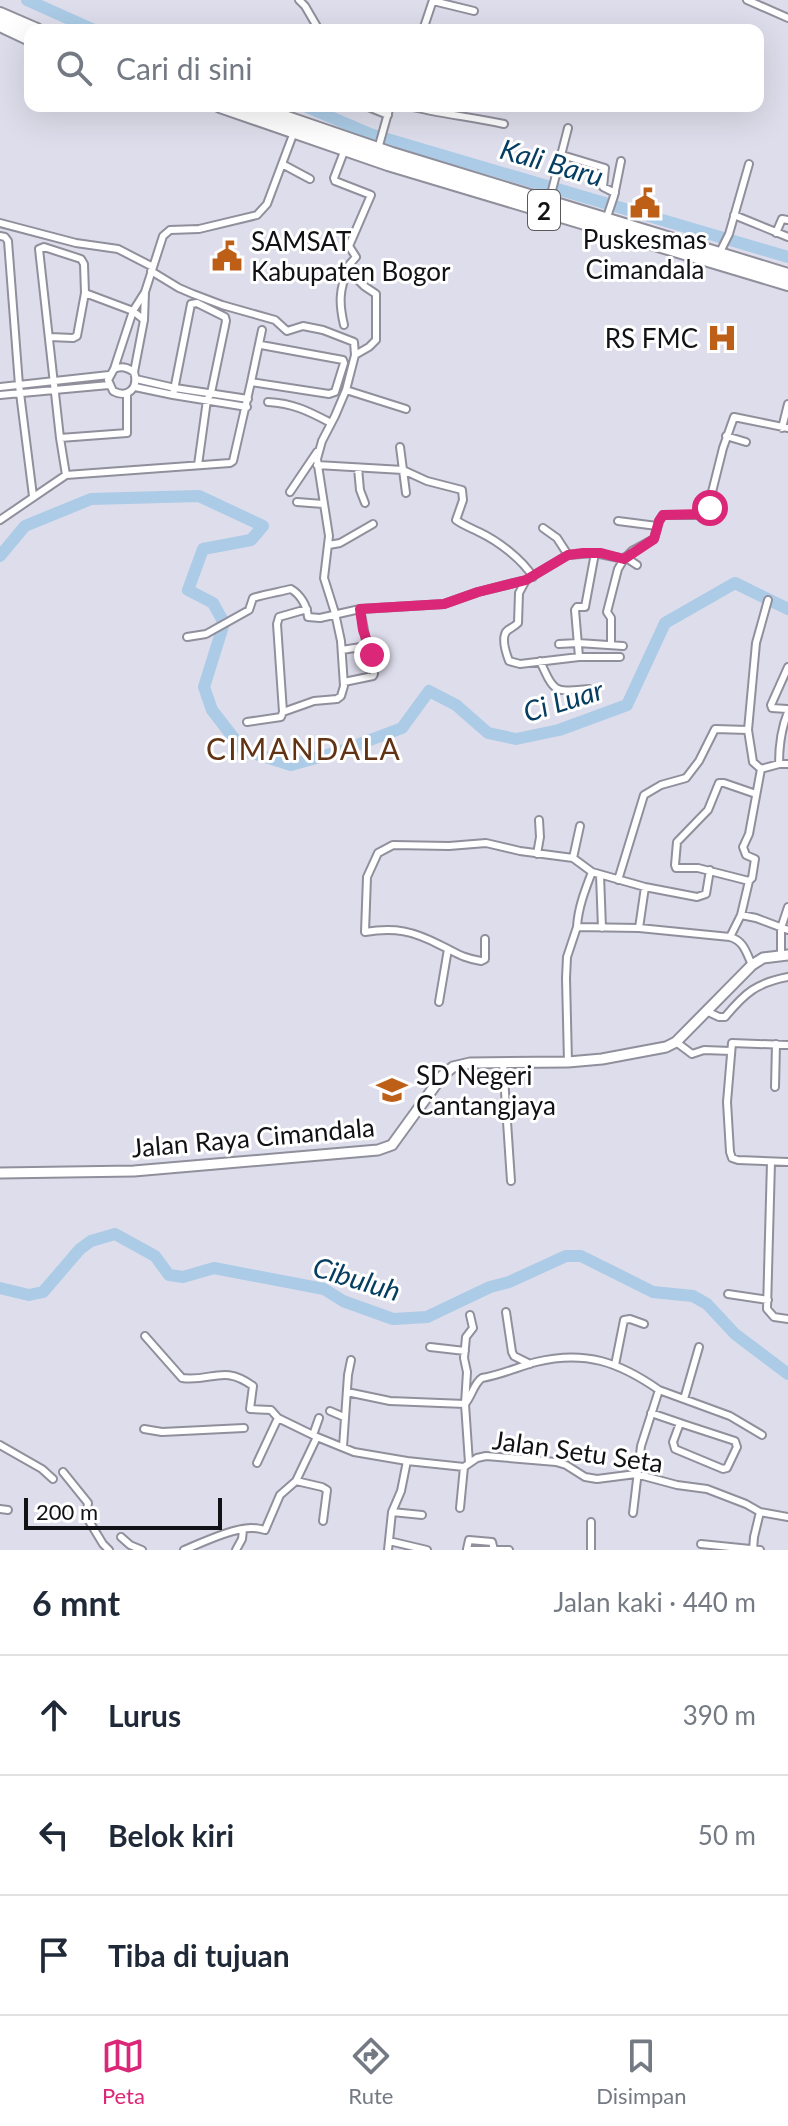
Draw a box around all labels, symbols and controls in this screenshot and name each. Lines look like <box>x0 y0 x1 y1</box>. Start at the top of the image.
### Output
search box <box>24 24 764 112</box>
icon: search <box>52 46 96 90</box>
text: Cari di sini <box>116 50 253 86</box>
water label: Kali Baru <box>497 131 607 193</box>
public building icon: Puskesmas Cimandala <box>628 186 662 220</box>
road number: 2 <box>528 190 560 230</box>
place label: Puskesmas Cimandala <box>583 223 707 285</box>
place label: SAMSAT Kabupaten Bogor <box>251 225 451 287</box>
public building icon: SAMSAT Kabupaten Bogor <box>210 239 244 273</box>
hospital icon: RS FMC <box>705 321 739 355</box>
place label: RS FMC <box>605 322 698 354</box>
route start <box>692 490 728 526</box>
route end <box>354 637 390 673</box>
water label: Ci Luar <box>519 672 607 728</box>
district label: CIMANDALA <box>206 730 402 766</box>
place label: SD Negeri Cantangjaya <box>416 1059 556 1121</box>
school or university icon: SD Negeri Cantangjaya <box>375 1073 409 1107</box>
street label: Jalan Raya Cimandala <box>130 1110 376 1164</box>
water label: Cibuluh <box>309 1249 405 1307</box>
street label: Jalan Setu Seta <box>491 1423 665 1479</box>
scale bar <box>24 1494 222 1530</box>
text: 200 m <box>36 1498 98 1525</box>
text: 6 mnt <box>32 1582 120 1623</box>
text: Jalan kaki · 440 m <box>553 1586 756 1618</box>
icon: ahead <box>32 1693 76 1737</box>
text: Lurus <box>108 1697 181 1733</box>
text: 390 m <box>683 1699 756 1731</box>
icon: left <box>32 1813 76 1857</box>
text: Belok kiri <box>108 1817 234 1853</box>
text: 50 m <box>698 1819 756 1851</box>
icon: arrive <box>32 1933 76 1977</box>
text: Tiba di tujuan <box>108 1937 290 1973</box>
tab: Peta <box>101 2034 145 2109</box>
tab: Rute <box>348 2034 393 2109</box>
tab: Disimpan <box>596 2034 687 2109</box>

